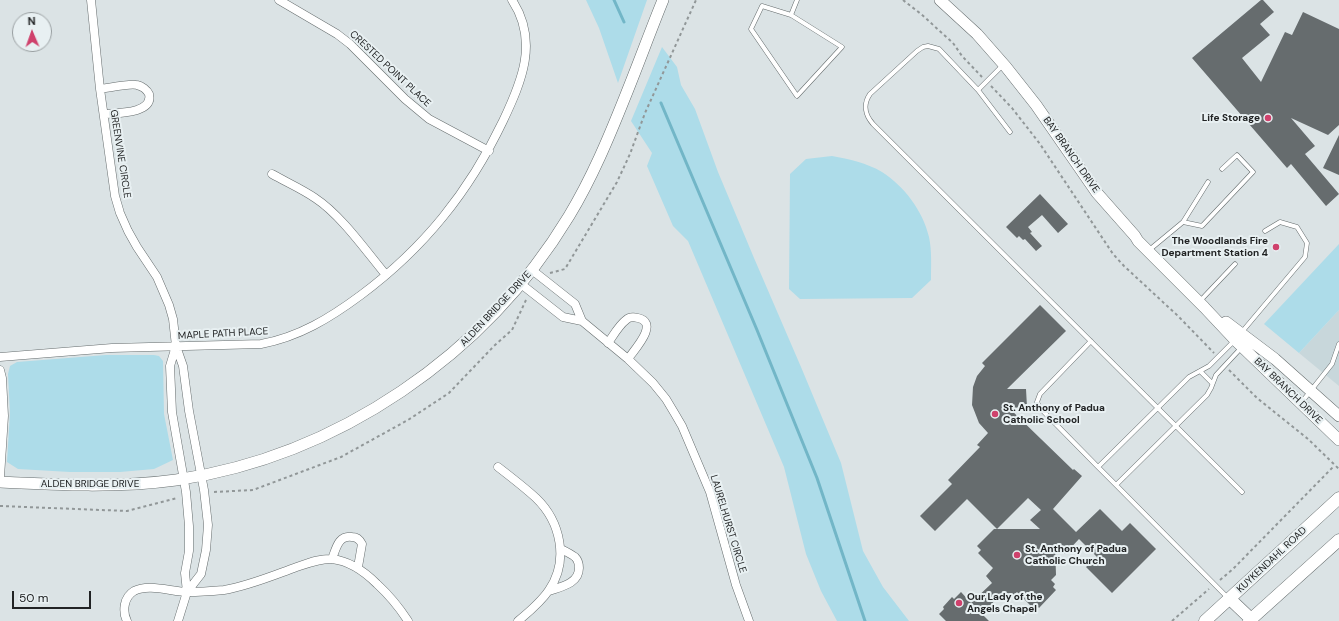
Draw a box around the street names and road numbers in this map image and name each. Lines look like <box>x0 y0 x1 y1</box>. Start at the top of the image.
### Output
street label: CRESTED POINT PLACE <box>347 28 433 110</box>
street label: GREENVINE CIRCLE <box>107 109 133 199</box>
street label: BAY BRANCH DRIVE <box>1040 115 1102 195</box>
street label: ALDEN BRIDGE DRIVE <box>458 269 534 349</box>
street label: MAPLE PATH PLACE <box>178 326 268 342</box>
street label: BAY BRANCH DRIVE <box>1251 355 1325 427</box>
street label: LAURELHURST CIRCLE <box>707 474 749 574</box>
street label: ALDEN BRIDGE DRIVE <box>41 478 139 490</box>
street label: KUYKENDAHL ROAD <box>1235 525 1309 595</box>

